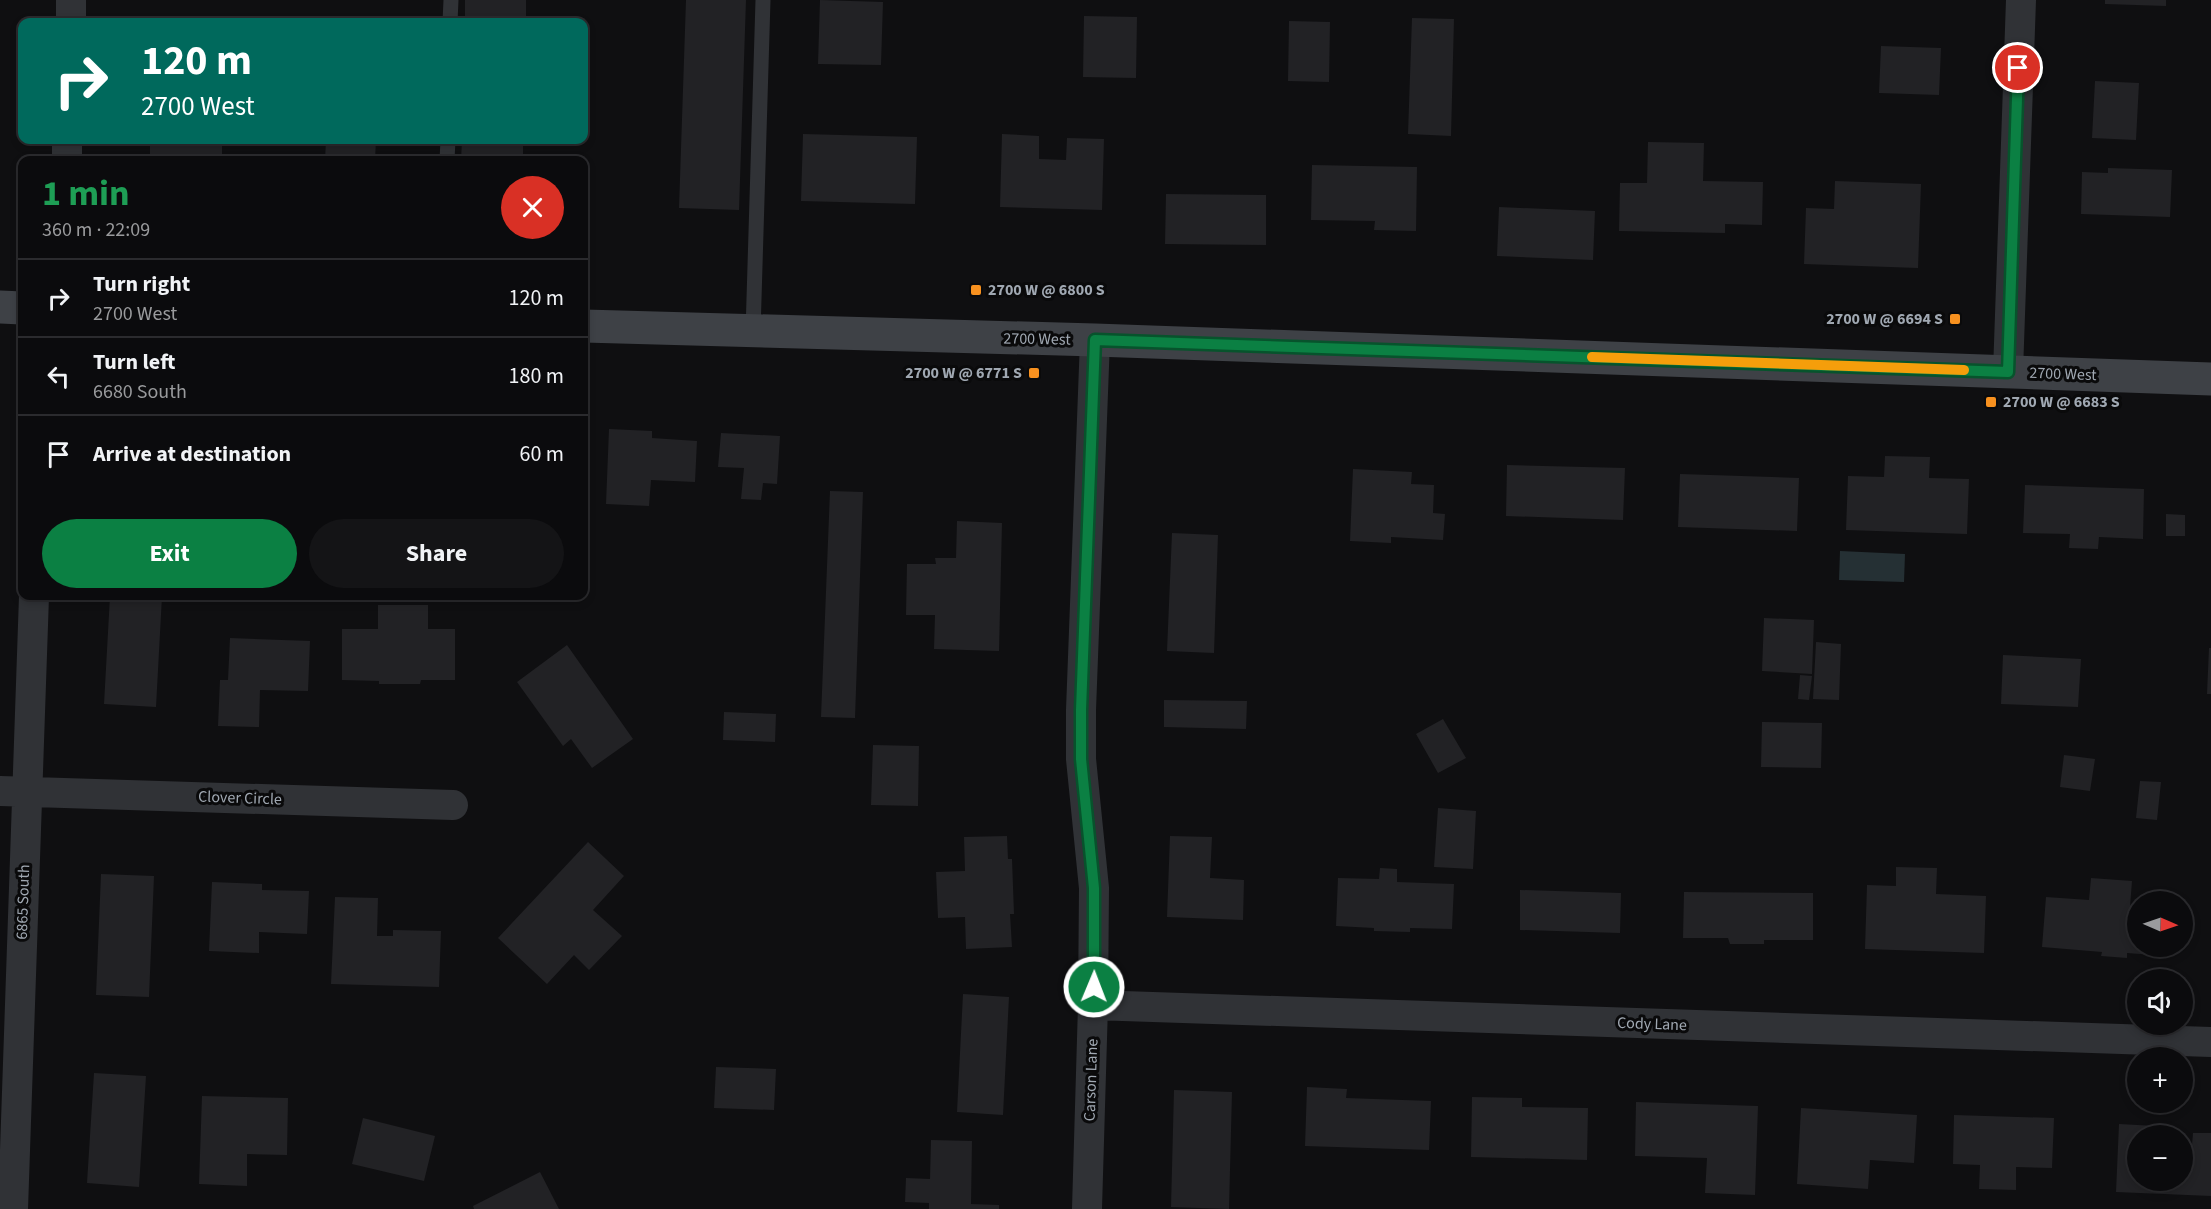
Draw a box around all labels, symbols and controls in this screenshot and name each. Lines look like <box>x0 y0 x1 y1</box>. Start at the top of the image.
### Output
text: 120 m <box>141 31 252 91</box>
icon: right <box>42 42 120 120</box>
pin <box>1992 42 2043 93</box>
icon: arrive <box>2001 51 2034 84</box>
text: 2700 West <box>141 87 255 126</box>
text: 1 min <box>42 168 130 219</box>
button: close <box>501 176 564 239</box>
text: 360 m · 22:09 <box>42 216 150 244</box>
text: Turn right <box>93 268 190 300</box>
place label: 2700 W @ 6800 S <box>988 279 1105 301</box>
icon: right <box>42 282 75 315</box>
text: 120 m <box>509 282 564 314</box>
marker: 2700 W @ 6800 S <box>969 283 983 297</box>
text: 2700 West <box>93 300 177 328</box>
place label: 2700 W @ 6694 S <box>1826 308 1943 330</box>
marker: 2700 W @ 6694 S <box>1948 312 1962 326</box>
street label: 2700 West <box>1003 327 1071 351</box>
text: Turn left <box>93 346 175 378</box>
icon: left <box>42 360 75 393</box>
text: 180 m <box>509 360 564 392</box>
place label: 2700 W @ 6771 S <box>905 362 1022 384</box>
street label: 2700 West <box>2029 362 2098 386</box>
marker: 2700 W @ 6771 S <box>1027 366 1041 380</box>
text: 6680 South <box>93 378 187 406</box>
place label: 2700 W @ 6683 S <box>2003 391 2120 413</box>
marker: 2700 W @ 6683 S <box>1984 395 1998 409</box>
icon: arrive <box>42 438 75 471</box>
text: Arrive at destination <box>93 438 291 470</box>
text: 60 m <box>519 438 564 470</box>
button: Exit <box>42 519 297 588</box>
button: Share <box>309 519 564 588</box>
street label: Clover Circle <box>198 786 282 810</box>
street label: 6865 South <box>11 864 35 940</box>
north arrow <box>2127 891 2193 957</box>
map controls <box>2127 891 2193 1191</box>
position arrow <box>1062 955 1126 1019</box>
button: sound <box>2127 969 2193 1035</box>
street label: Cody Lane <box>1617 1012 1687 1036</box>
street label: Carson Lane <box>1079 1038 1103 1122</box>
button: + <box>2127 1047 2193 1113</box>
button: − <box>2127 1125 2193 1191</box>

